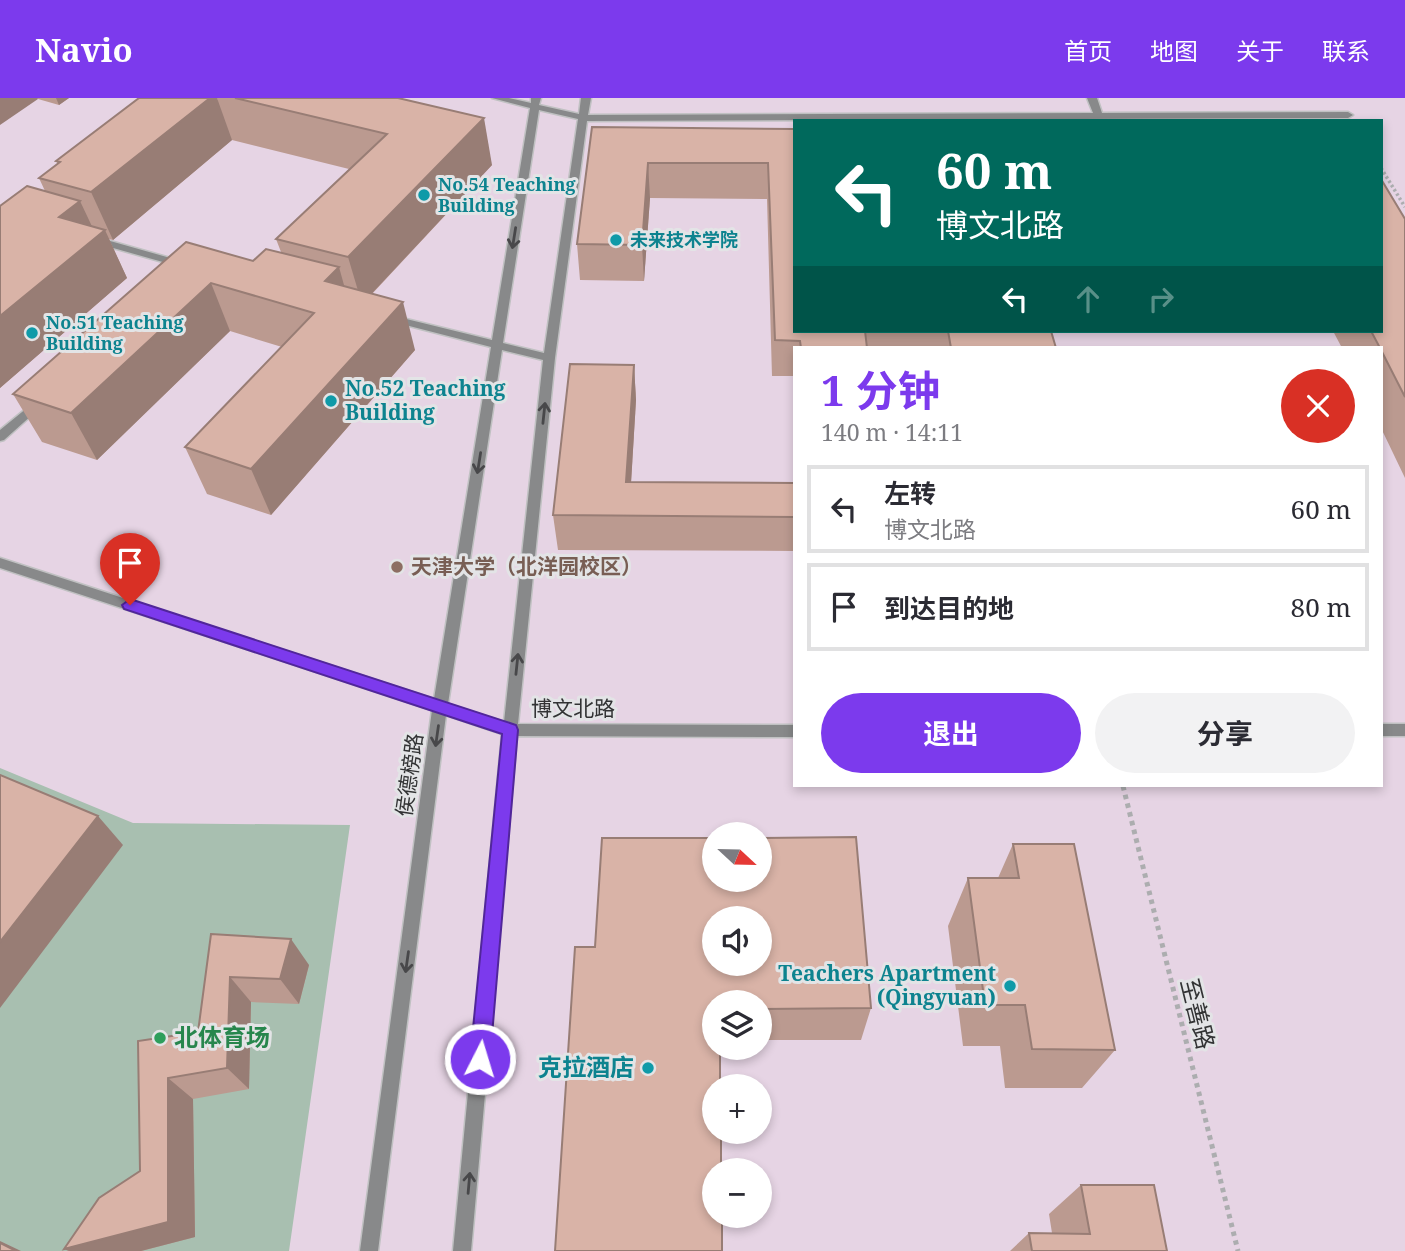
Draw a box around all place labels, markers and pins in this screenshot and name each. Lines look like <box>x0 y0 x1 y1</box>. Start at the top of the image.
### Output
place label: No.54 Teaching Building <box>438 172 577 217</box>
marker: No.54 Teaching Building <box>416 187 432 203</box>
place label: 未来技术学院 <box>630 227 738 251</box>
marker: 未来技术学院 <box>608 232 624 248</box>
place label: No.51 Teaching Building <box>46 310 185 355</box>
marker: No.51 Teaching Building <box>24 325 40 341</box>
place label: No.52 Teaching Building <box>345 374 506 426</box>
marker: No.52 Teaching Building <box>323 393 339 409</box>
pin <box>100 533 160 605</box>
place label: 天津大学（北洋园校区） <box>411 552 642 580</box>
marker: 天津大学（北洋园校区） <box>389 559 405 575</box>
place label: Teachers Apartment (Qingyuan) <box>778 959 996 1011</box>
marker: Teachers Apartment (Qingyuan) <box>1002 978 1018 994</box>
place label: 北体育场 <box>174 1020 270 1053</box>
marker: 北体育场 <box>152 1030 168 1046</box>
place label: 克拉酒店 <box>538 1050 634 1083</box>
marker: 克拉酒店 <box>640 1060 656 1076</box>

